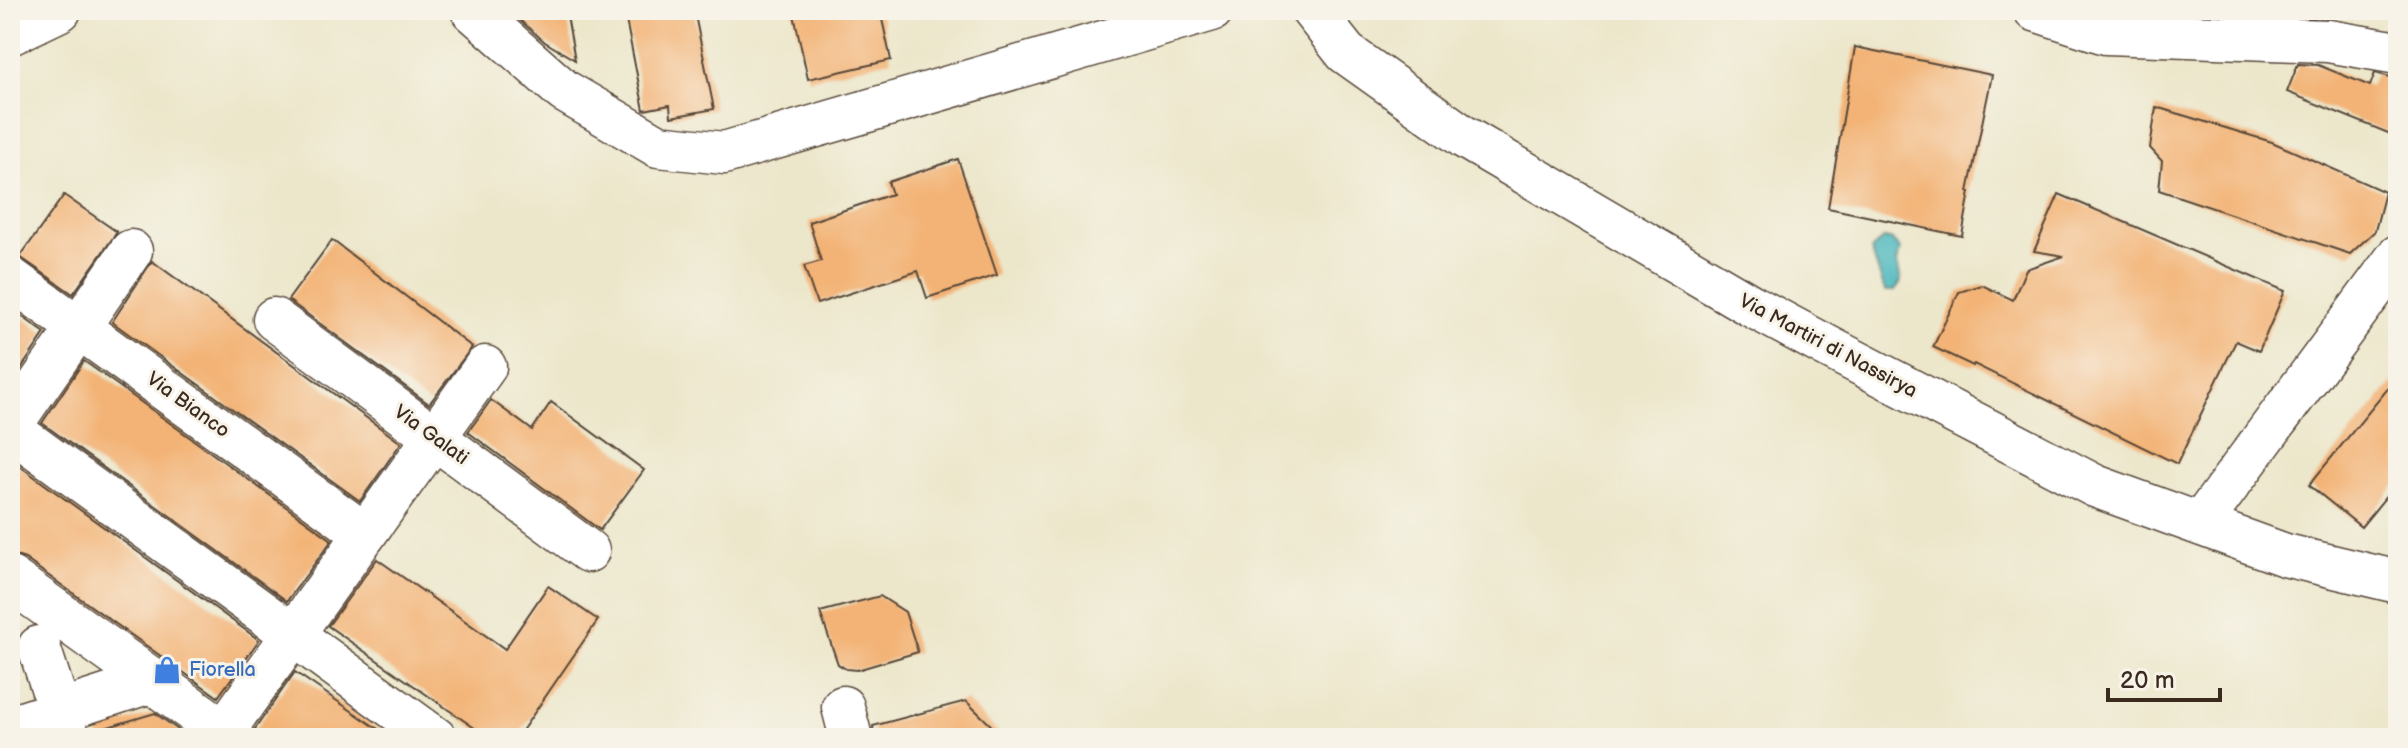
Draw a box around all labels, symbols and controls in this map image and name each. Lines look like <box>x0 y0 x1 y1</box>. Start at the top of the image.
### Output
street label: Via Martiri di Nassirya <box>1735 289 1921 403</box>
street label: Via Bianco <box>142 367 234 443</box>
street label: Via Galati <box>389 400 473 470</box>
scale bar <box>2108 652 2220 702</box>
shop icon: Fiorella <box>152 655 182 685</box>
place label: Fiorella <box>189 658 256 682</box>
text: 20 m <box>2120 666 2175 695</box>

